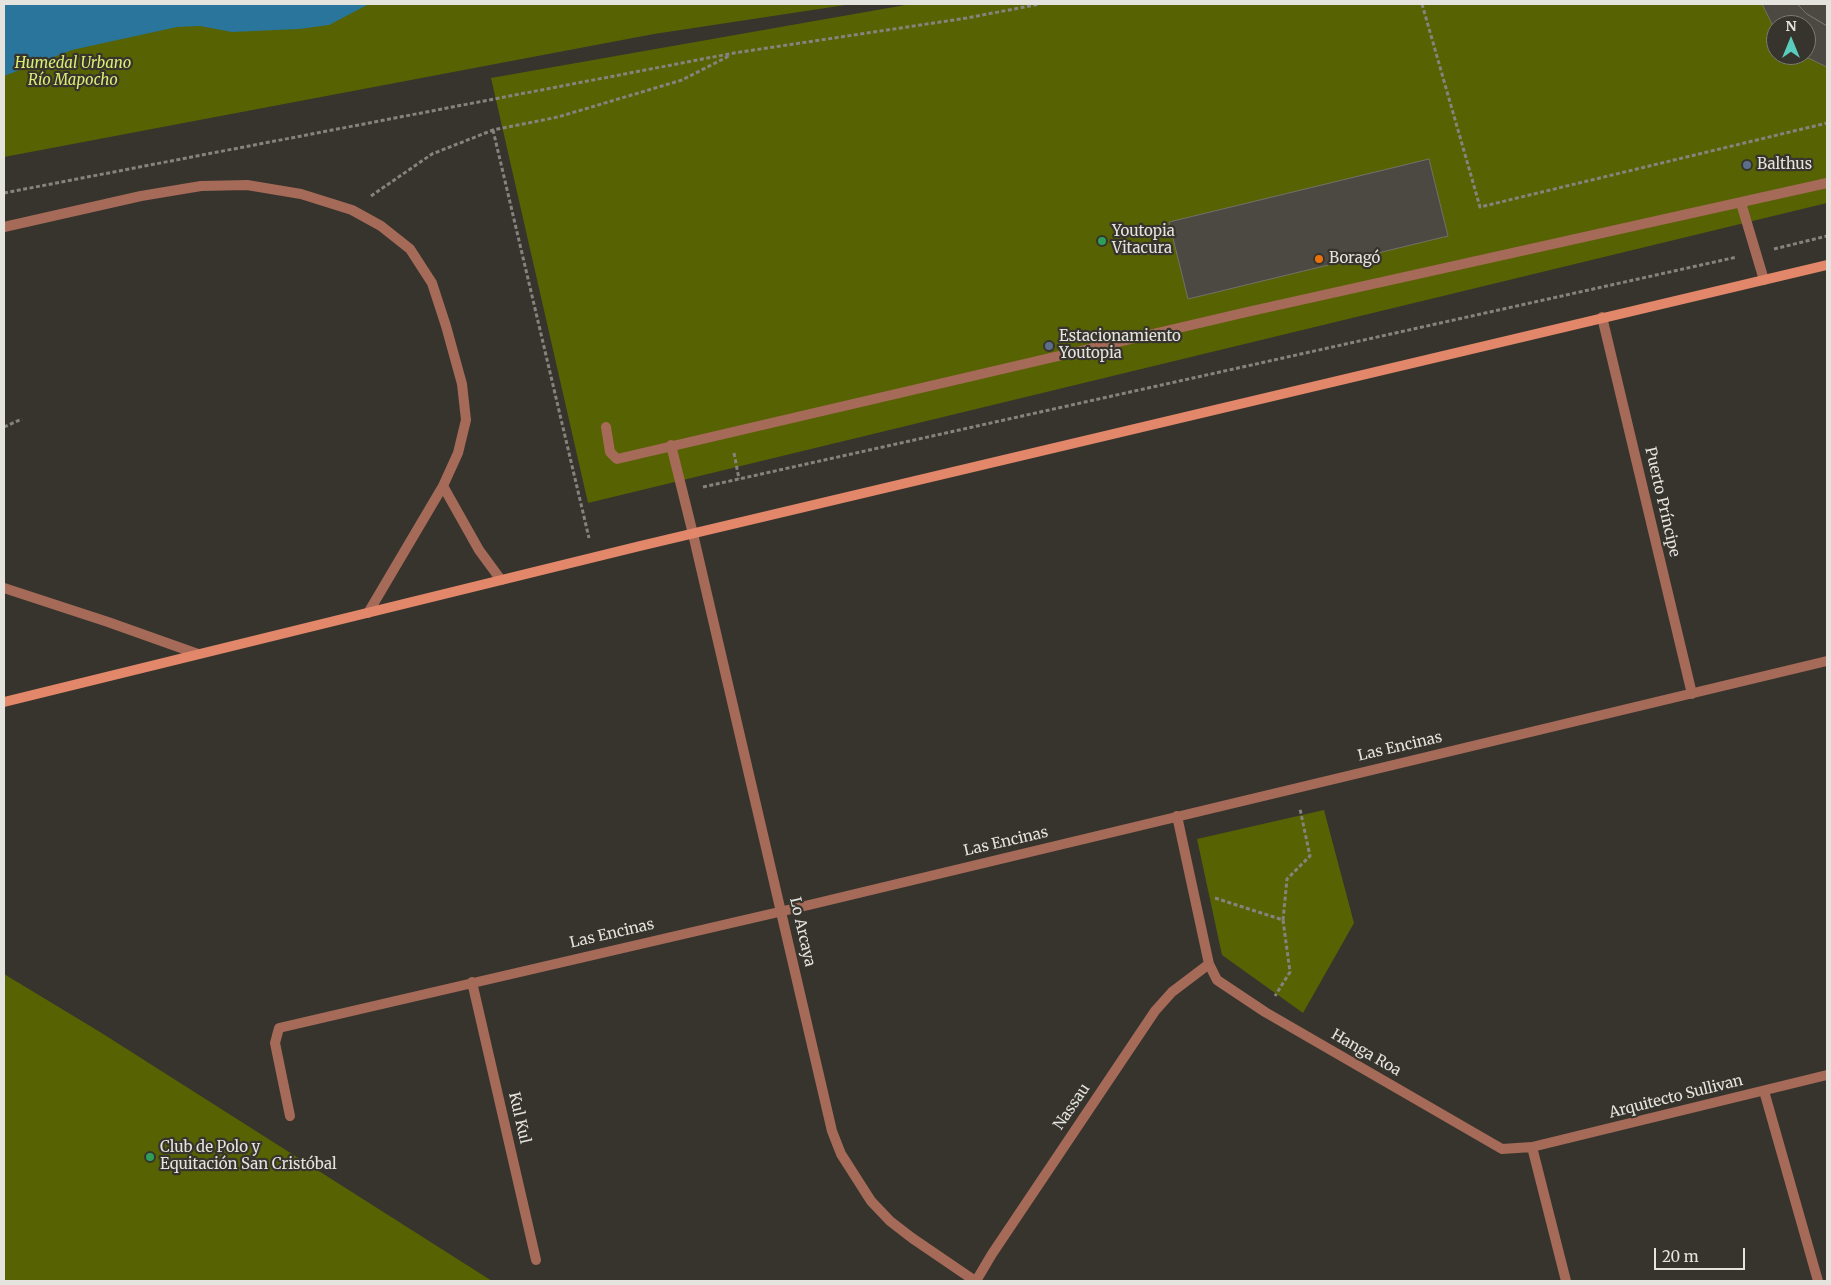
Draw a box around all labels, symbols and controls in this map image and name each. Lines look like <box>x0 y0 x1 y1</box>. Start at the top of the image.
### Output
north arrow <box>1766 15 1816 65</box>
text: N <box>1785 17 1797 35</box>
park label: Humedal Urbano Río Mapocho <box>15 55 131 90</box>
place label: Balthus <box>1757 156 1812 174</box>
marker: Balthus <box>1741 159 1753 171</box>
place label: Youtopia Vitacura <box>1112 223 1175 258</box>
marker: Youtopia Vitacura <box>1096 235 1108 247</box>
place label: Boragó <box>1329 250 1380 268</box>
marker: Boragó <box>1313 253 1325 265</box>
place label: Estacionamiento Youtopia <box>1059 328 1181 363</box>
marker: Estacionamiento Youtopia <box>1043 340 1055 352</box>
street label: Puerto Príncipe <box>1641 445 1683 559</box>
street label: Las Encinas <box>1356 729 1444 765</box>
street label: Las Encinas <box>962 824 1050 860</box>
street label: Lo Arcaya <box>785 896 819 968</box>
street label: Las Encinas <box>568 916 656 952</box>
street label: Hanga Roa <box>1328 1026 1404 1080</box>
street label: Arquitecto Sullivan <box>1607 1072 1745 1122</box>
street label: Nassau <box>1050 1081 1094 1133</box>
street label: Kul Kul <box>504 1091 534 1145</box>
place label: Club de Polo y Equitación San Cristóbal <box>160 1139 337 1174</box>
marker: Club de Polo y Equitación San Cristóbal <box>144 1151 156 1163</box>
scale bar <box>1656 1238 1747 1270</box>
text: 20 m <box>1662 1247 1699 1266</box>

